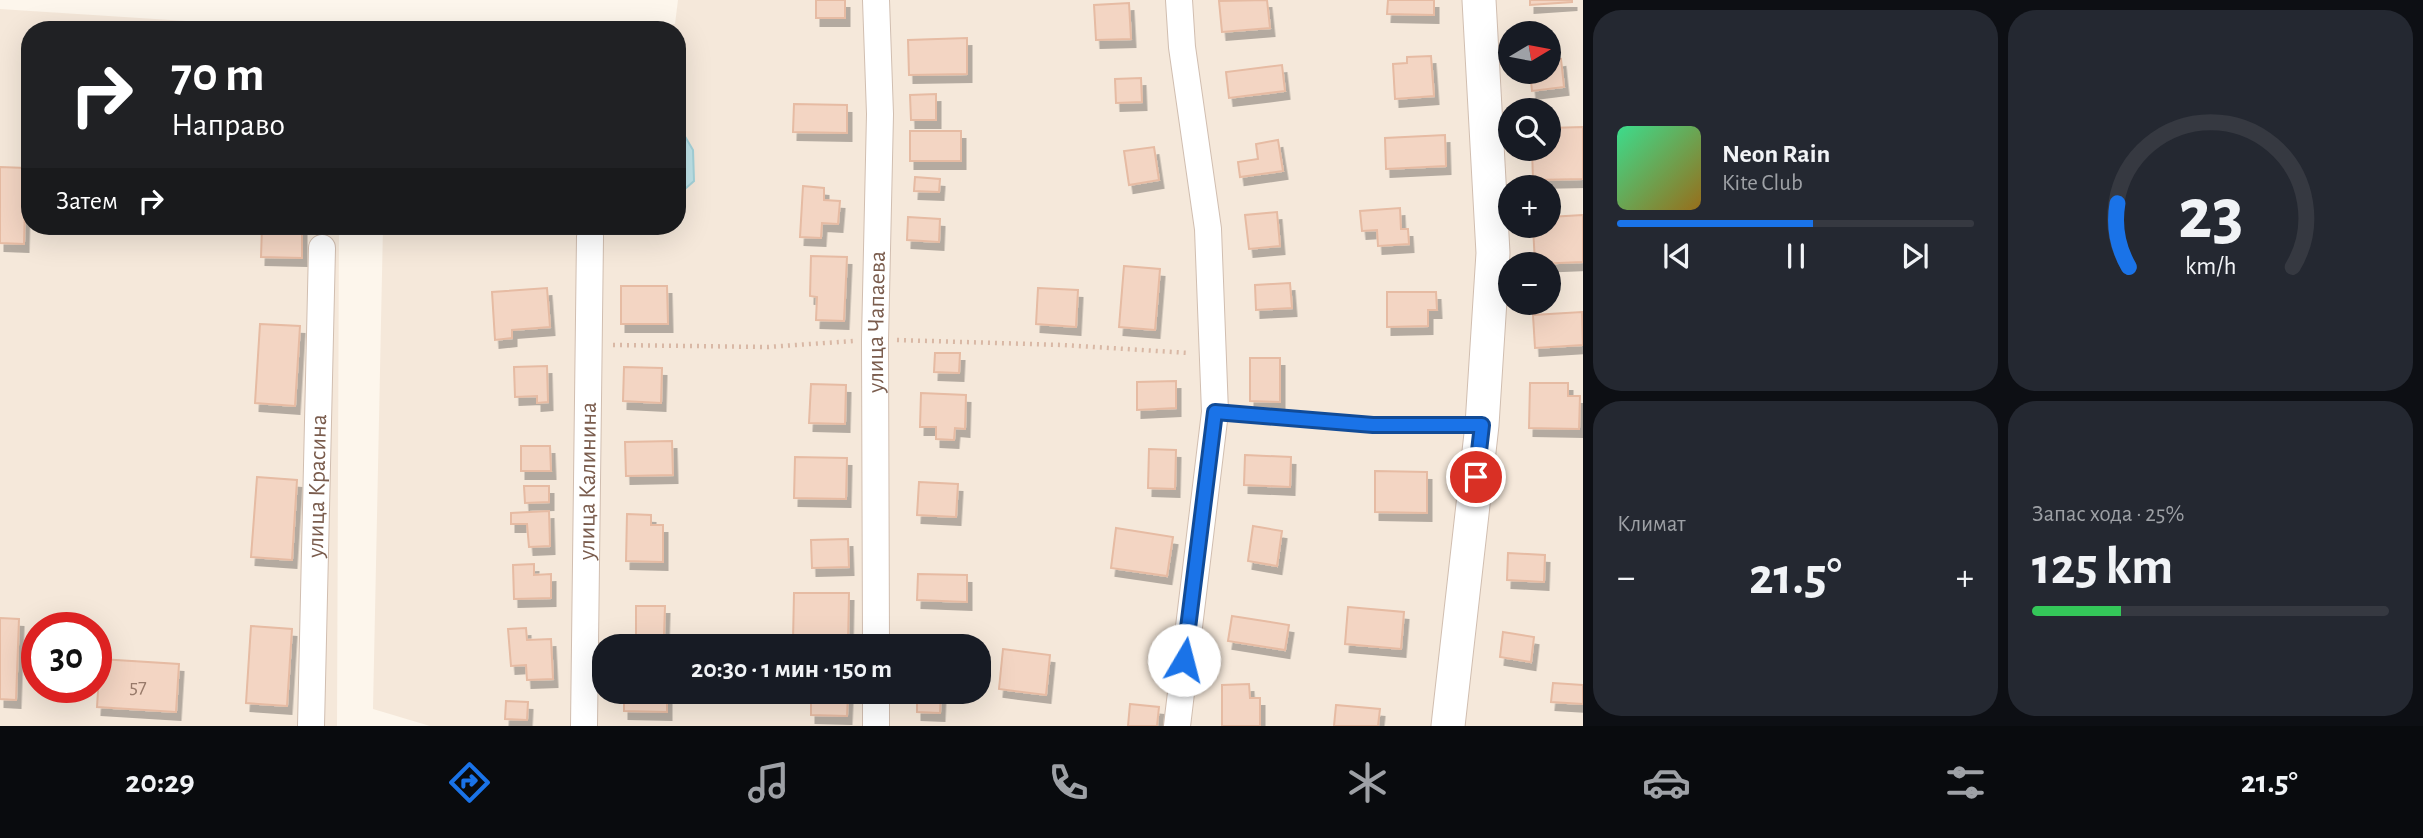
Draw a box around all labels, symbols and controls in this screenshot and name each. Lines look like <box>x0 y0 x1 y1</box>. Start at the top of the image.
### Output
north arrow <box>1498 21 1561 84</box>
map controls <box>1498 21 1561 315</box>
icon: right <box>56 49 147 140</box>
text: 70 m <box>171 51 265 100</box>
button: search <box>1498 98 1561 161</box>
text: Направо <box>171 109 285 141</box>
text: Neon Rain <box>1722 141 1830 167</box>
text: Kite Club <box>1722 172 1803 195</box>
button: + <box>1498 175 1561 238</box>
text: 23 <box>2178 179 2243 252</box>
icon: right <box>132 182 170 220</box>
text: Затем <box>56 188 118 214</box>
icon: previous <box>1658 237 1696 275</box>
icon: pause <box>1777 237 1815 275</box>
icon: next <box>1896 237 1934 275</box>
street label: улица Чапаева <box>864 251 890 394</box>
button: − <box>1498 252 1561 315</box>
text: km/h <box>2185 254 2236 279</box>
street label: улица Калинина <box>575 402 601 561</box>
street label: улица Красина <box>304 414 331 559</box>
pin <box>1446 447 1506 507</box>
icon: arrive <box>1457 458 1495 496</box>
text: Запас хода · 25% <box>2032 503 2184 526</box>
text: Климат <box>1617 513 1686 536</box>
text: 125 km <box>2032 541 2173 593</box>
text: 21.5° <box>1749 551 1842 603</box>
text: − <box>1617 559 1635 597</box>
text: + <box>1956 559 1974 597</box>
speed limit sign: 30 <box>21 612 112 703</box>
position arrow <box>1147 623 1221 697</box>
text: 20:30 · 1 мин · 150 m <box>691 656 892 682</box>
house number: 57 <box>129 676 147 697</box>
icon: directions <box>445 758 494 807</box>
icon: music <box>744 758 793 807</box>
icon: phone <box>1044 758 1093 807</box>
icon: climate <box>1343 758 1392 807</box>
icon: car <box>1642 758 1691 807</box>
icon: filters <box>1941 758 1990 807</box>
text: 20:29 <box>125 766 195 798</box>
text: 21.5° <box>2241 766 2298 798</box>

